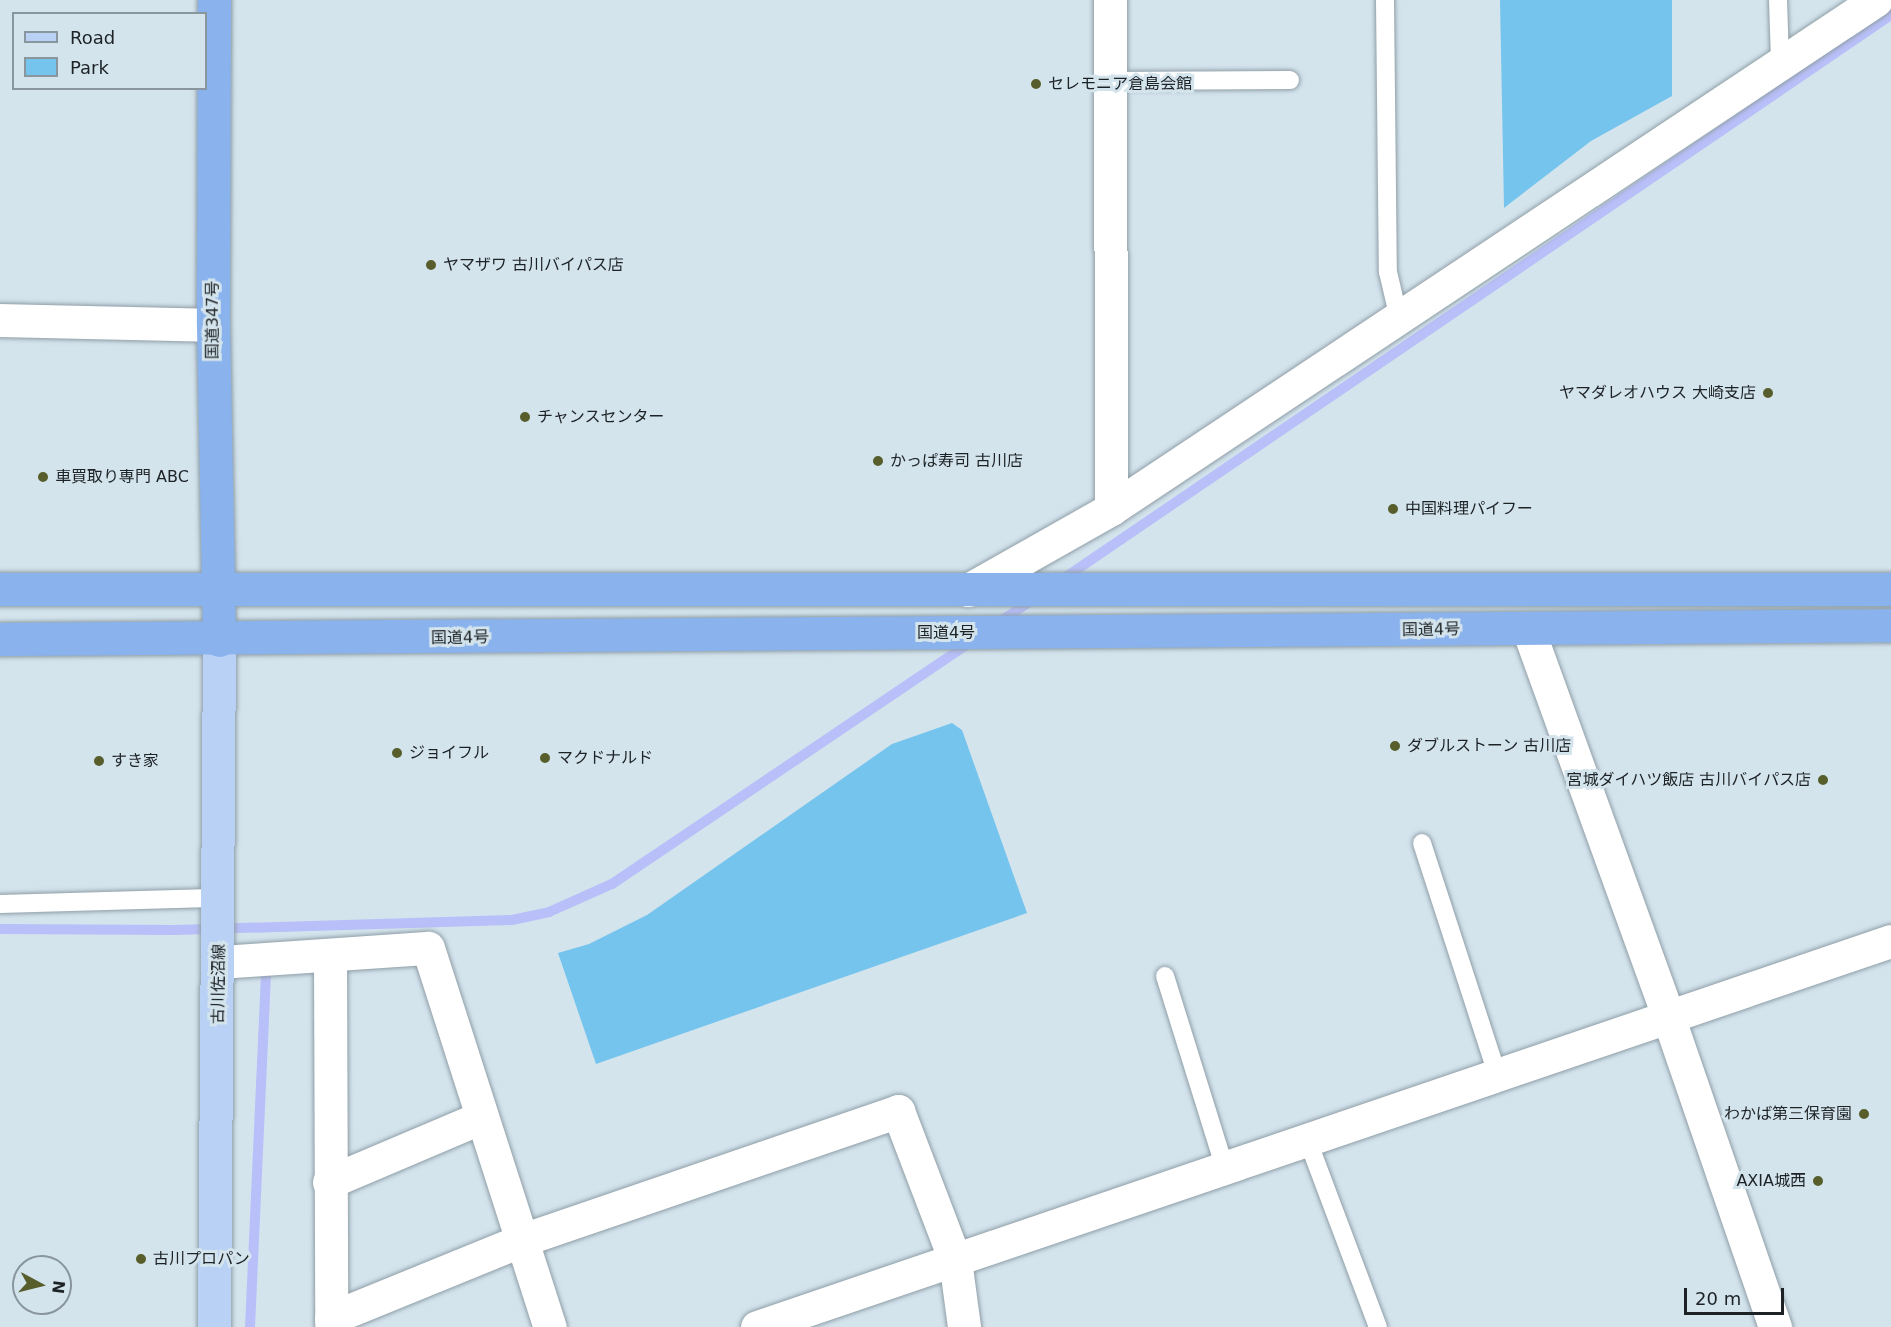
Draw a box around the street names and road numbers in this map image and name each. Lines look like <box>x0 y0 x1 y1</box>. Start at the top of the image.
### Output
street label: 国道347号 <box>203 281 223 359</box>
street label: 国道4号 <box>1402 620 1460 640</box>
street label: 国道4号 <box>917 623 975 643</box>
street label: 国道4号 <box>431 628 489 648</box>
street label: 古川佐沼線 <box>209 944 229 1024</box>

